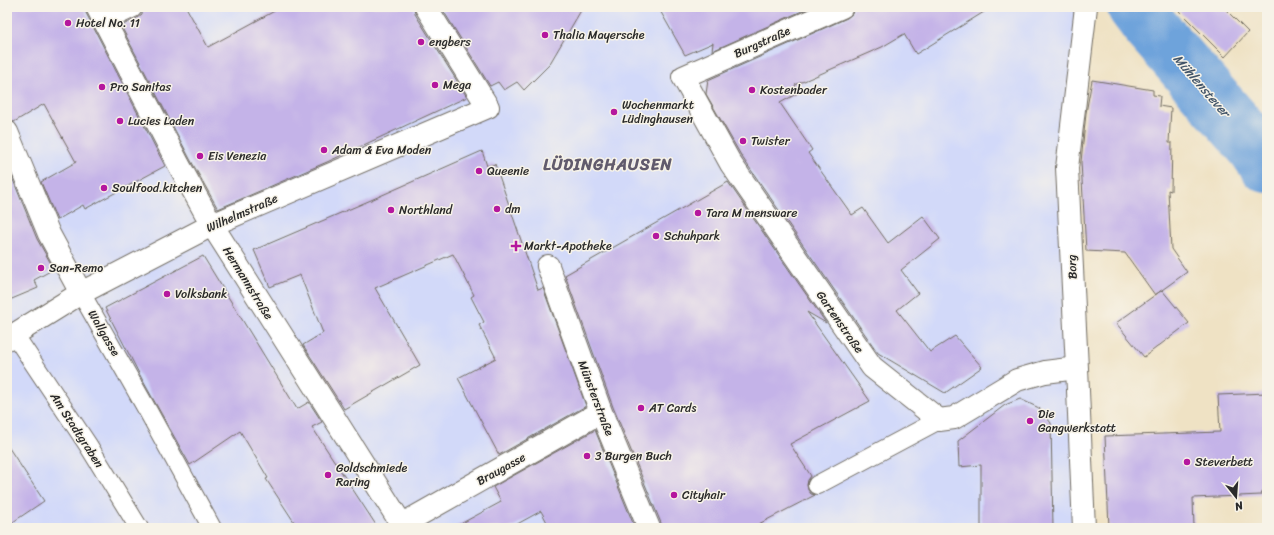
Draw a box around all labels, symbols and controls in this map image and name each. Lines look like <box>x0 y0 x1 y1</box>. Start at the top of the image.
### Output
place label: Hotel No. 11 <box>76 12 140 34</box>
marker: Hotel No. 11 <box>63 18 73 28</box>
street label: Burgstraße <box>730 20 794 64</box>
place label: Thalia Mayersche <box>553 24 645 46</box>
marker: Thalia Mayersche <box>540 30 550 40</box>
place label: engbers <box>429 31 471 53</box>
marker: engbers <box>416 37 426 47</box>
water label: Mühlenstever <box>1167 48 1238 124</box>
place label: Mega <box>443 74 472 96</box>
place label: Pro Sanitas <box>110 76 172 98</box>
place label: Kostenbader <box>760 79 828 101</box>
marker: Mega <box>430 80 440 90</box>
marker: Pro Sanitas <box>97 82 107 92</box>
marker: Kostenbader <box>747 85 757 95</box>
place label: Wochenmarkt Lüdinghausen <box>622 94 694 130</box>
marker: Wochenmarkt Lüdinghausen <box>609 107 619 117</box>
place label: Lucies Laden <box>128 110 195 132</box>
marker: Lucies Laden <box>115 116 125 126</box>
place label: Twister <box>751 130 791 152</box>
marker: Twister <box>738 136 748 146</box>
place label: Adam & Eva Moden <box>331 139 432 161</box>
place label: Eis Venezia <box>208 145 267 167</box>
marker: Adam & Eva Moden <box>319 145 329 155</box>
district label: LÜDINGHAUSEN <box>543 150 673 179</box>
marker: Eis Venezia <box>195 151 205 161</box>
place label: Queenie <box>487 160 529 182</box>
marker: Queenie <box>474 166 484 176</box>
place label: Soulfood.kitchen <box>112 177 203 199</box>
marker: Soulfood.kitchen <box>99 183 109 193</box>
street label: Wilhelmstraße <box>202 187 282 239</box>
place label: dm <box>505 198 521 220</box>
place label: Northland <box>399 199 453 221</box>
place label: Tara M mensware <box>706 202 798 224</box>
marker: dm <box>492 204 502 214</box>
marker: Northland <box>386 205 396 215</box>
marker: Tara M mensware <box>693 208 703 218</box>
place label: Schuhpark <box>664 225 720 247</box>
marker: Schuhpark <box>651 231 661 241</box>
place label: Markt-Apotheke <box>524 235 612 257</box>
marker: Markt-Apotheke <box>511 241 521 251</box>
street label: Hermannstraße <box>217 242 279 324</box>
street label: Borg <box>1060 254 1084 280</box>
place label: San-Remo <box>49 257 103 279</box>
marker: San-Remo <box>36 263 46 273</box>
place label: Volksbank <box>175 283 227 305</box>
street label: Gartenstraße <box>810 286 870 358</box>
marker: Volksbank <box>162 289 172 299</box>
street label: Wallgasse <box>82 305 126 361</box>
street label: Münsterstraße <box>571 357 621 439</box>
street label: Am Stadtgraben <box>44 387 110 473</box>
place label: AT Cards <box>648 397 696 419</box>
marker: AT Cards <box>636 403 646 413</box>
place label: Die Gangwerkstatt <box>1038 403 1116 439</box>
marker: Die Gangwerkstatt <box>1025 416 1035 426</box>
place label: 3 Burgen Buch <box>595 445 672 467</box>
street label: Braugasse <box>472 446 530 492</box>
marker: 3 Burgen Buch <box>582 451 592 461</box>
place label: Steverbett <box>1195 451 1253 473</box>
place label: Goldschmiede Raring <box>336 457 408 493</box>
marker: Steverbett <box>1182 457 1192 467</box>
marker: Goldschmiede Raring <box>323 470 333 480</box>
north arrow <box>1216 477 1256 517</box>
place label: Cityhair <box>682 484 726 506</box>
marker: Cityhair <box>669 490 679 500</box>
text: N <box>1232 496 1246 516</box>

